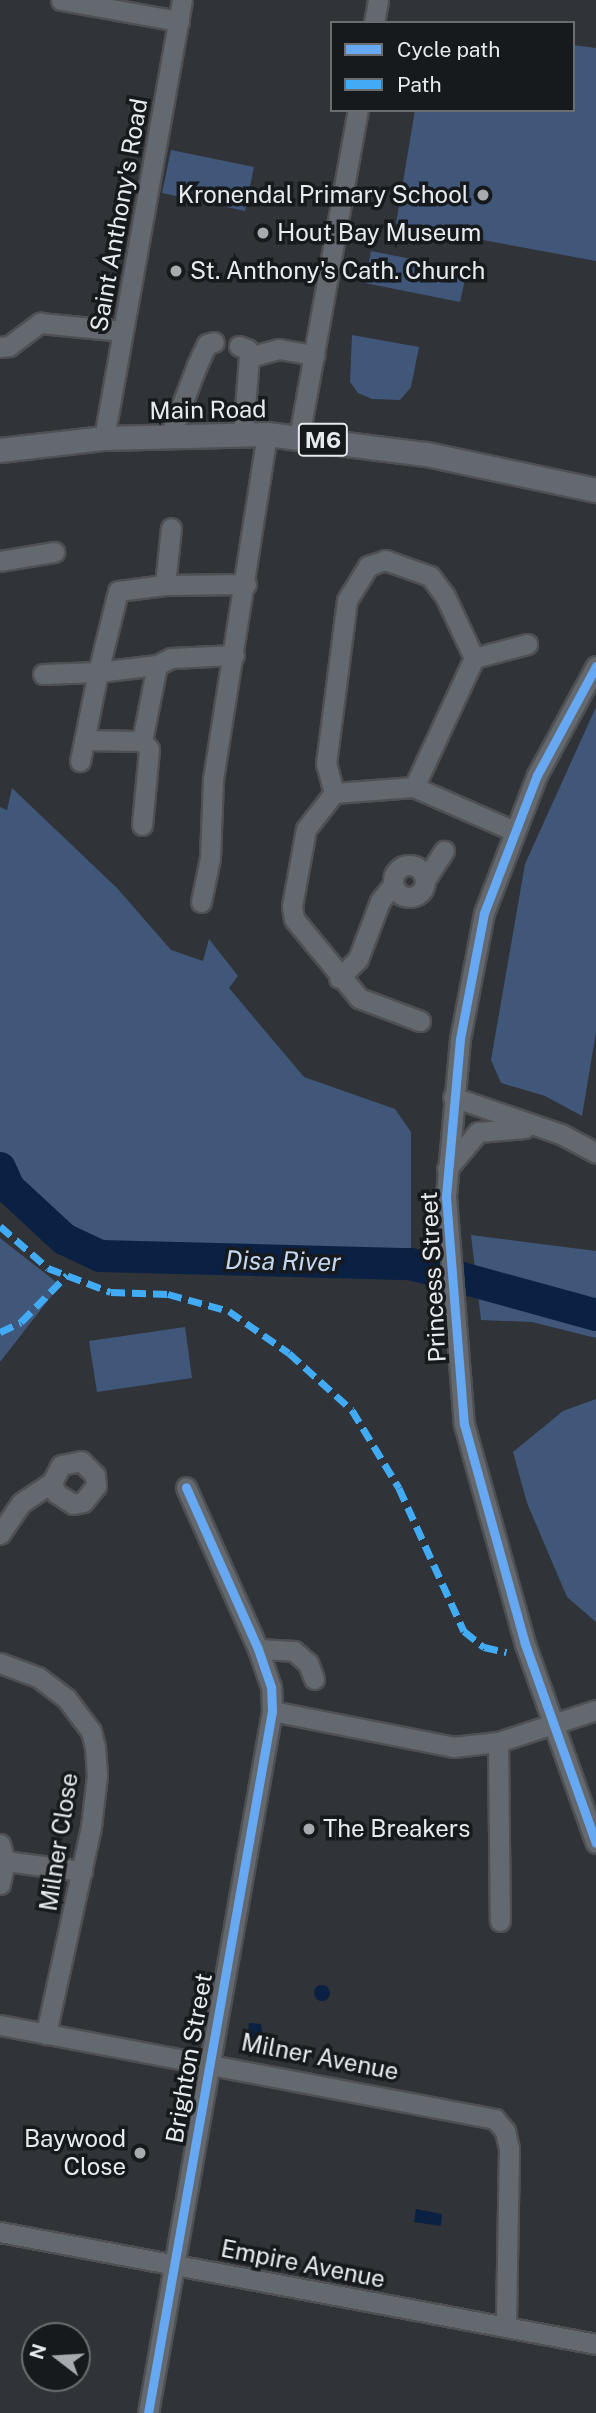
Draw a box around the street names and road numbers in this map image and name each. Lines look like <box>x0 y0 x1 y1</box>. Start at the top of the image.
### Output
street label: Saint Anthony's Road <box>84 96 154 334</box>
street label: Main Road <box>149 395 267 425</box>
road number: M6 <box>297 420 349 460</box>
street label: Princess Street <box>414 1191 452 1363</box>
street label: Milner Close <box>34 1771 84 1913</box>
street label: Brighton Street <box>160 1971 218 2145</box>
street label: Milner Avenue <box>239 2028 401 2086</box>
street label: Empire Avenue <box>218 2234 388 2294</box>

